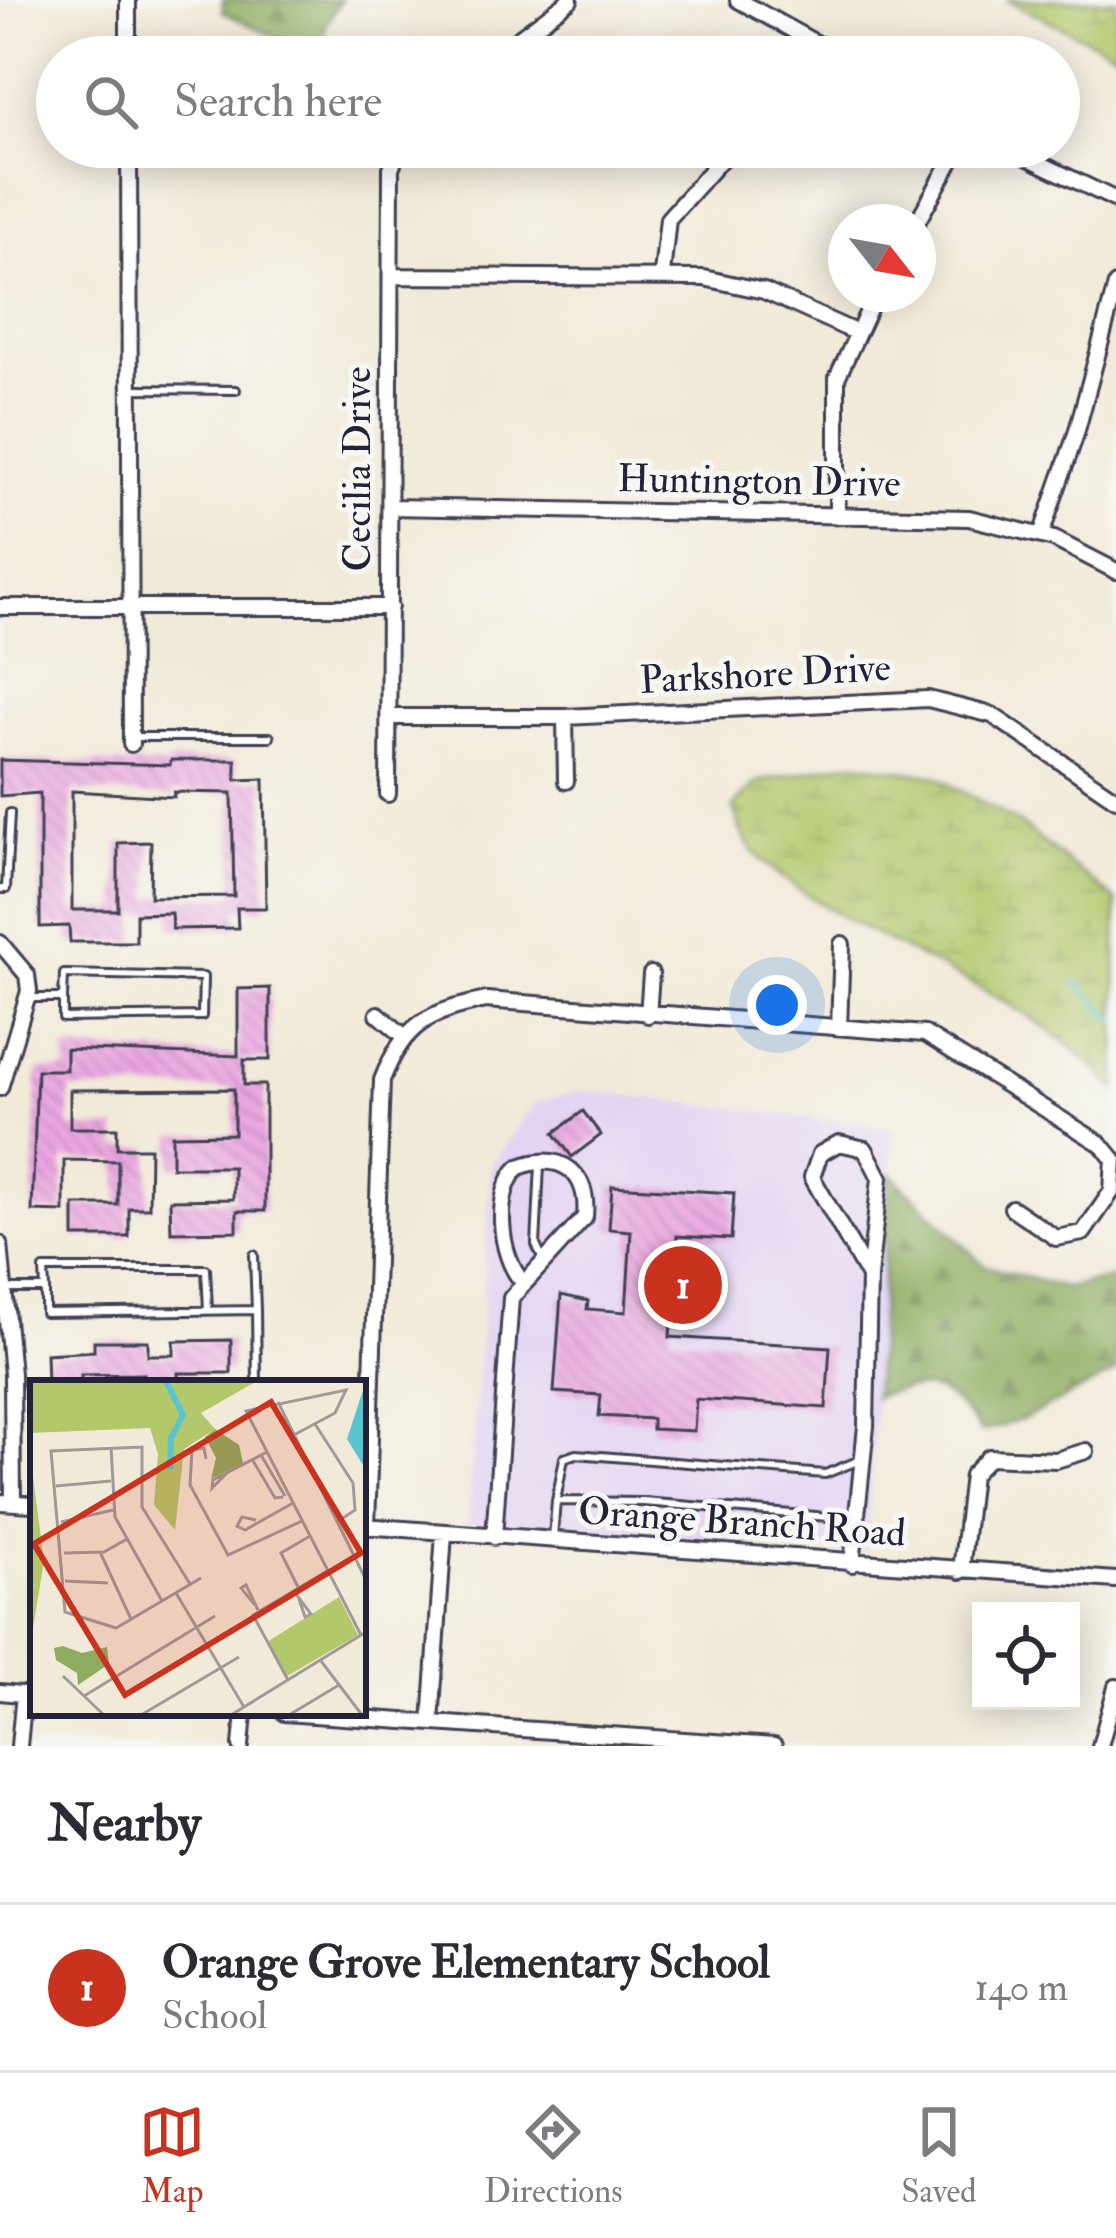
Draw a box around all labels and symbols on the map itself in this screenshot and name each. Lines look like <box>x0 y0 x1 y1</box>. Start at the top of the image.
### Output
north arrow <box>828 204 936 312</box>
street label: Cecilia Drive <box>333 367 382 571</box>
street label: Huntington Drive <box>617 454 901 508</box>
street label: Parkshore Drive <box>638 643 892 705</box>
your location <box>747 975 807 1035</box>
pin: 1 <box>644 1240 722 1330</box>
inset map <box>30 1380 366 1716</box>
street label: Orange Branch Road <box>577 1486 907 1558</box>

